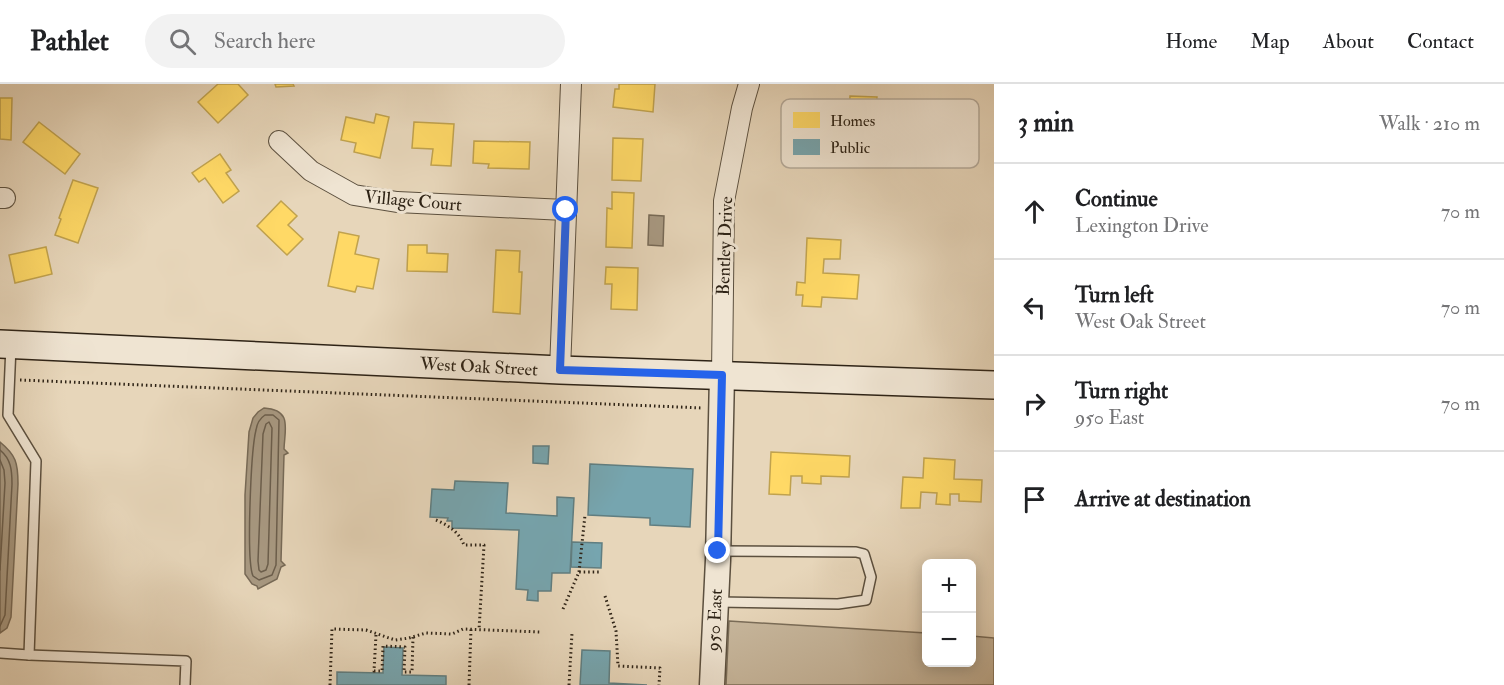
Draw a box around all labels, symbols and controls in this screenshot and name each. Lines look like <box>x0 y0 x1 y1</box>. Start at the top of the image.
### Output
search box <box>145 14 565 68</box>
text: Pathlet <box>30 24 109 59</box>
icon: search <box>166 25 199 58</box>
text: Search here <box>214 27 316 55</box>
text: Home <box>1165 28 1217 55</box>
text: Map <box>1250 28 1290 55</box>
text: About <box>1323 28 1374 55</box>
text: Contact <box>1407 28 1474 55</box>
legend <box>781 99 979 168</box>
text: 3 min <box>1018 107 1074 139</box>
text: Homes <box>830 111 875 131</box>
text: Walk · 210 m <box>1379 111 1480 136</box>
text: Public <box>830 138 871 158</box>
street label: Village Court <box>363 185 463 217</box>
text: Continue <box>1075 185 1158 213</box>
icon: ahead <box>1018 195 1051 228</box>
route start <box>552 196 578 222</box>
street label: Bentley Drive <box>712 196 738 296</box>
text: 70 m <box>1441 199 1480 224</box>
text: Lexington Drive <box>1075 213 1209 238</box>
text: Turn left <box>1075 281 1154 309</box>
icon: left <box>1018 291 1051 324</box>
text: 70 m <box>1441 295 1480 320</box>
text: West Oak Street <box>1075 309 1206 334</box>
street label: West Oak Street <box>419 352 539 382</box>
text: Turn right <box>1075 377 1168 405</box>
icon: right <box>1018 387 1051 420</box>
text: 70 m <box>1441 391 1480 416</box>
text: 950 East <box>1075 405 1144 430</box>
icon: arrive <box>1018 483 1051 516</box>
text: Arrive at destination <box>1075 485 1251 513</box>
route end <box>704 537 730 563</box>
map controls <box>922 559 976 667</box>
button: + <box>922 559 976 613</box>
street label: 950 East <box>702 588 728 654</box>
button: − <box>922 613 976 667</box>

